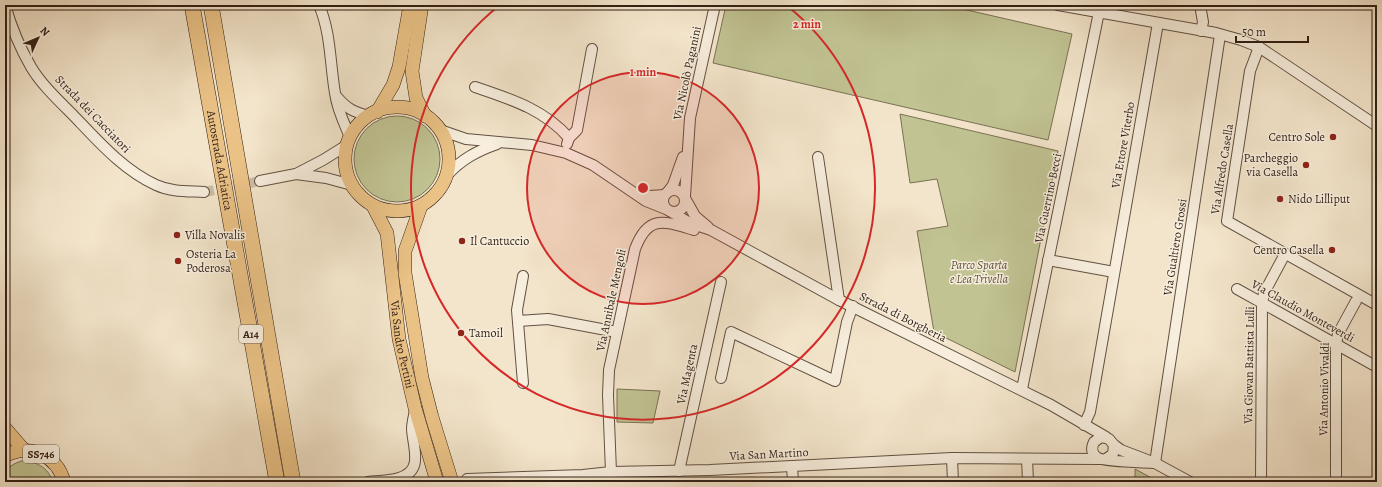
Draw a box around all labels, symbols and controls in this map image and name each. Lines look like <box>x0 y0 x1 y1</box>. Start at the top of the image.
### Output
text: 2 min <box>793 16 821 32</box>
north arrow <box>18 18 58 58</box>
scale bar <box>1236 18 1308 44</box>
text: N <box>37 23 53 39</box>
text: 50 m <box>1242 24 1266 40</box>
street label: Via Nicolò Paganini <box>669 25 705 122</box>
text: 1 min <box>630 64 657 80</box>
street label: Strada dei Cacciatori <box>52 72 134 156</box>
street label: Via Ettore Viterbo <box>1107 100 1138 191</box>
street label: Autostrada Adriatica <box>203 108 237 212</box>
street label: Via Alfredo Casella <box>1207 122 1237 216</box>
place label: Centro Sole <box>1269 129 1325 145</box>
marker: Centro Sole <box>1328 132 1338 142</box>
place label: Parcheggio via Casella <box>1243 150 1298 180</box>
street label: Via Guerrino Becci <box>1030 152 1065 245</box>
marker: Parcheggio via Casella <box>1301 160 1311 170</box>
centre of rings <box>636 181 650 195</box>
place label: Nido Lilliput <box>1288 191 1350 207</box>
marker: Nido Lilliput <box>1275 194 1285 204</box>
street label: Via Gualtiero Grossi <box>1159 197 1191 298</box>
place label: Villa Novalis <box>184 227 245 243</box>
marker: Villa Novalis <box>172 230 182 240</box>
place label: Il Cantuccio <box>470 233 529 249</box>
marker: Il Cantuccio <box>457 236 467 246</box>
place label: Centro Casella <box>1253 242 1324 258</box>
marker: Centro Casella <box>1327 245 1337 255</box>
place label: Osteria La Poderosa <box>186 246 236 276</box>
street label: Via Annibale Mengoli <box>592 247 630 354</box>
marker: Osteria La Poderosa <box>173 256 183 266</box>
park label: Parco Sparta e Lea Trivella <box>950 257 1008 287</box>
street label: Via Claudio Monteverdi <box>1248 276 1357 346</box>
street label: Strada di Borgheria <box>857 288 950 346</box>
street label: Via Sandro Pertini <box>387 299 418 390</box>
street label: Via Giovan Battista Lulli <box>1240 306 1258 425</box>
road number: A14 <box>239 325 263 343</box>
place label: Tamoil <box>469 325 503 341</box>
marker: Tamoil <box>456 328 466 338</box>
street label: Via Magenta <box>673 342 701 407</box>
street label: Via Antonio Vivaldi <box>1315 342 1333 437</box>
street label: Via San Martino <box>728 444 809 464</box>
road number: SS746 <box>23 445 59 463</box>

